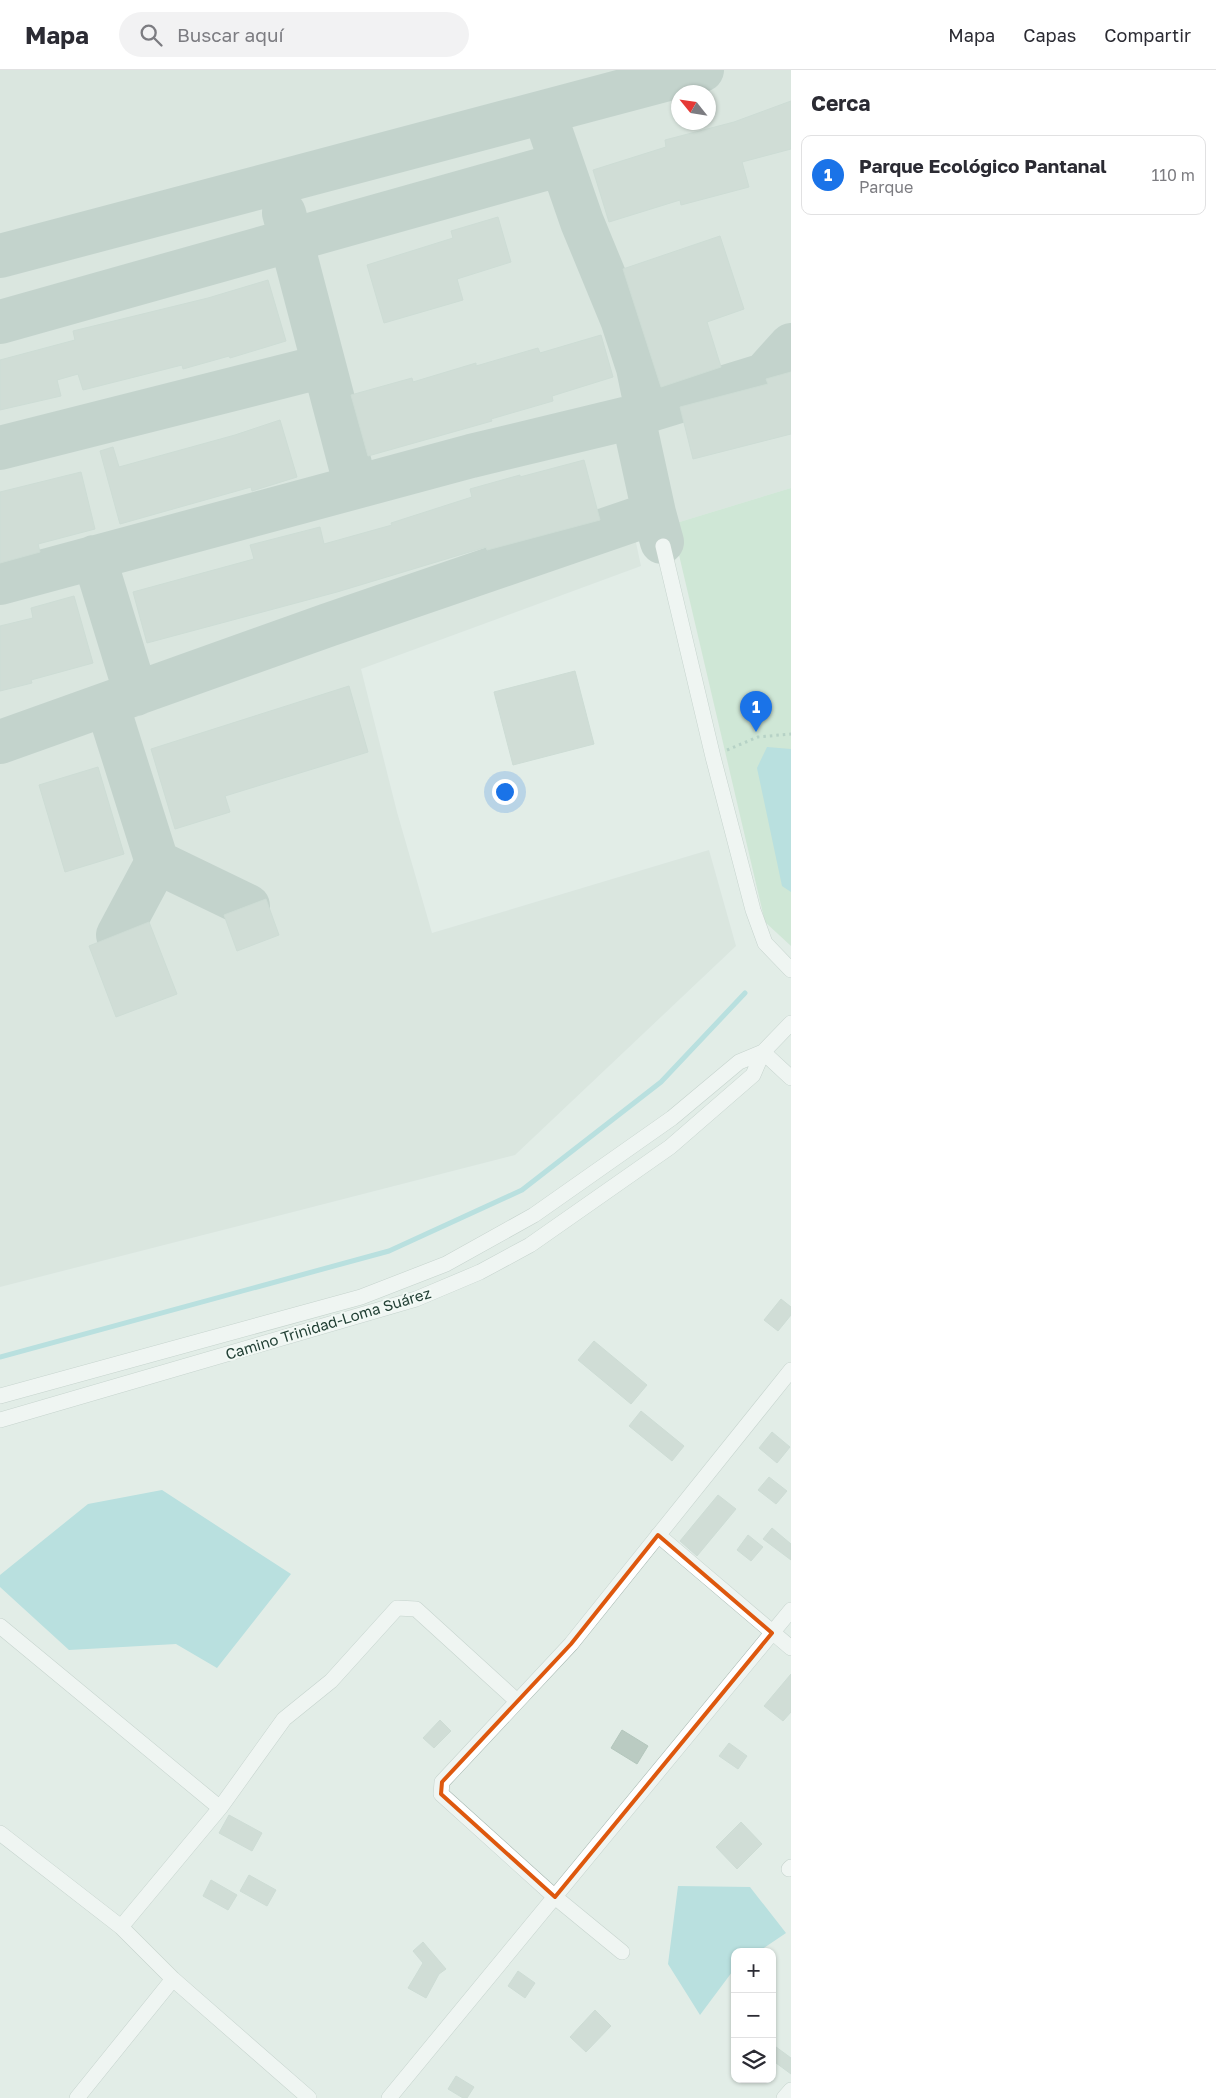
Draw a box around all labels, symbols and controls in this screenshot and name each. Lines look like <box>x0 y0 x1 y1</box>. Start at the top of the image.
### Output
search box <box>119 12 469 57</box>
text: Mapa <box>25 20 89 49</box>
icon: search <box>137 21 165 49</box>
text: Buscar aquí <box>177 23 284 46</box>
text: Mapa <box>948 24 995 46</box>
text: Capas <box>1023 24 1076 46</box>
text: Compartir <box>1104 24 1191 46</box>
north arrow <box>671 85 716 130</box>
text: Cerca <box>811 90 870 116</box>
text: Parque Ecológico Pantanal <box>859 154 1107 177</box>
text: 1 <box>824 165 832 185</box>
text: 110 m <box>1151 165 1195 185</box>
text: Parque <box>859 177 913 197</box>
pin: 1 <box>740 691 772 732</box>
your location <box>492 779 518 805</box>
street label: Camino Trinidad-Loma Suárez <box>223 1283 433 1363</box>
map controls <box>731 1948 776 2083</box>
button: + <box>731 1948 776 1993</box>
button: − <box>731 1993 776 2038</box>
button: layers <box>731 2038 776 2083</box>

